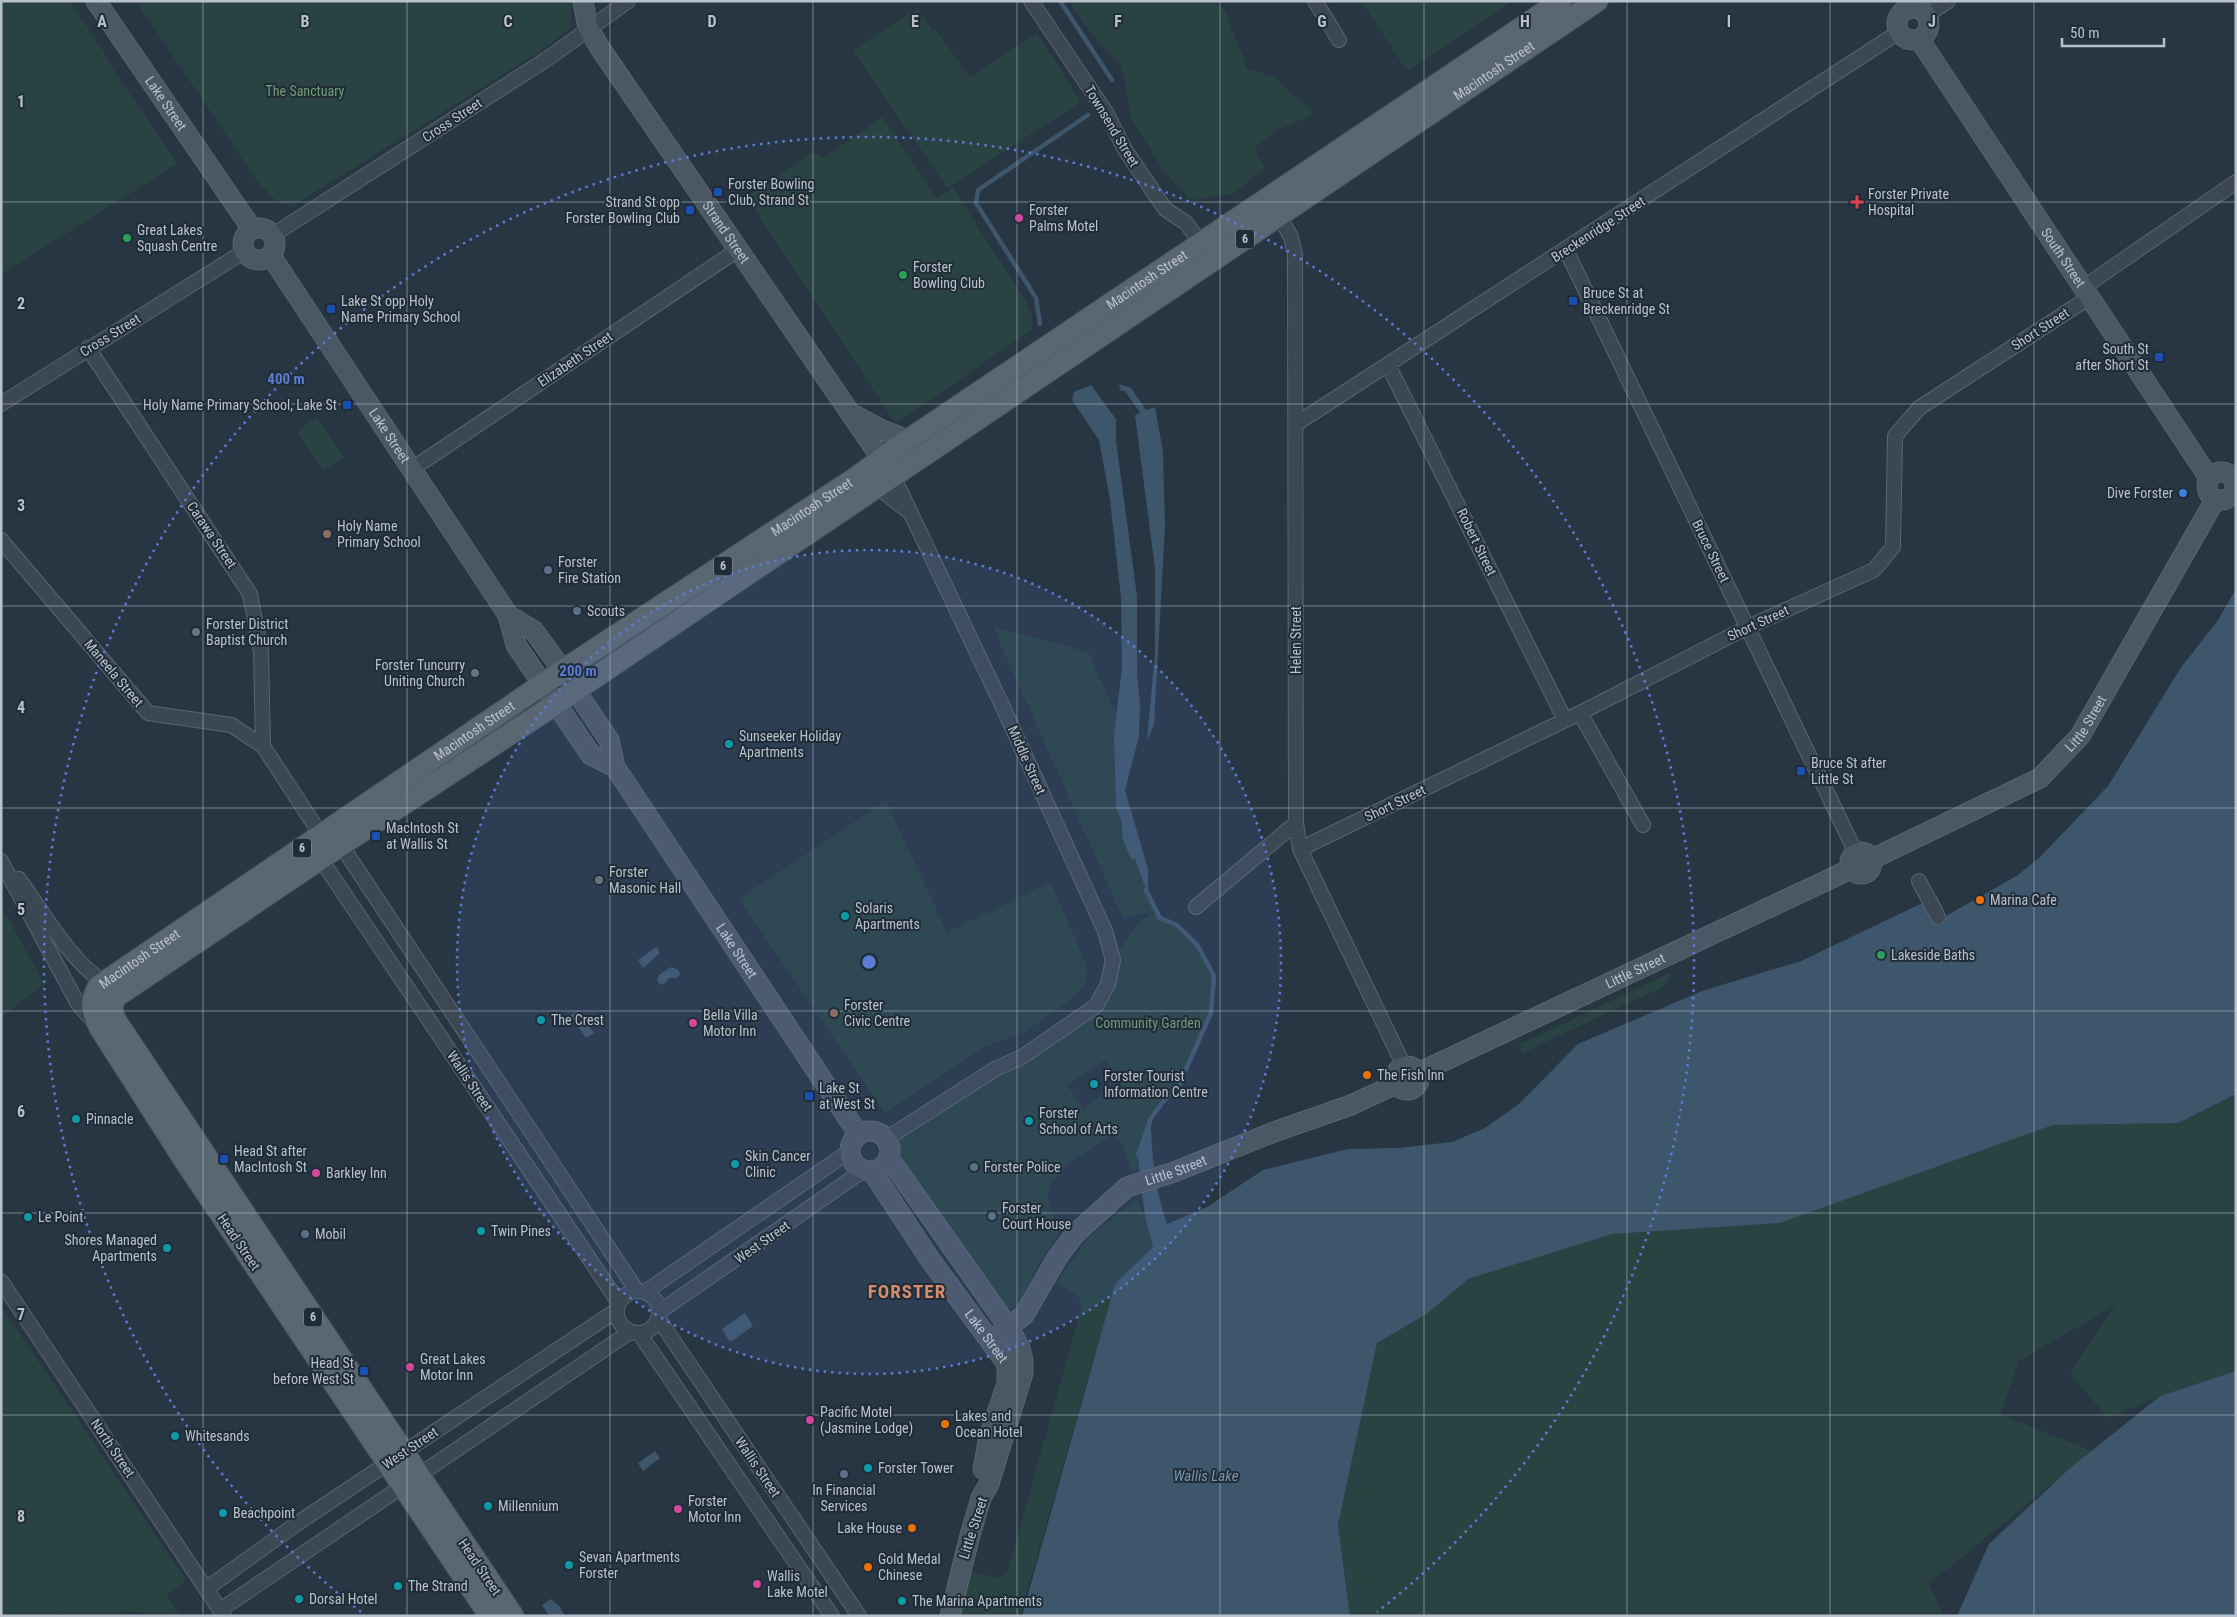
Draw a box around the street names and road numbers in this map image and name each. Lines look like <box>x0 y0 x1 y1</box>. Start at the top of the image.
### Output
street label: Macintosh Street <box>1450 38 1537 104</box>
street label: Lake Street <box>142 73 190 134</box>
street label: Townsend Street <box>1081 82 1143 170</box>
street label: Cross Street <box>419 95 485 145</box>
street label: Breckenridge Street <box>1548 193 1648 265</box>
street label: Strand Street <box>699 198 753 266</box>
street label: South Street <box>2038 225 2089 290</box>
road number: 6 <box>1236 230 1254 248</box>
street label: Macintosh Street <box>1103 247 1190 312</box>
street label: Short Street <box>2008 304 2072 354</box>
street label: Cross Street <box>77 310 143 360</box>
street label: Elizabeth Street <box>535 328 615 390</box>
street label: Lake Street <box>366 405 413 466</box>
street label: Macintosh Street <box>768 474 855 539</box>
street label: Carawa Street <box>184 499 240 571</box>
street label: Robert Street <box>1454 506 1500 578</box>
street label: Bruce Street <box>1689 517 1733 585</box>
road number: 6 <box>714 556 732 576</box>
street label: Short Street <box>1725 602 1791 644</box>
street label: Helen Street <box>1288 606 1304 674</box>
street label: Maneela Street <box>81 636 147 710</box>
street label: Little Street <box>2061 693 2110 755</box>
street label: Macintosh Street <box>431 698 518 764</box>
street label: Middle Street <box>1005 723 1049 797</box>
street label: Short Street <box>1362 781 1428 825</box>
road number: 6 <box>293 838 311 858</box>
street label: Lake Street <box>713 920 761 981</box>
street label: Macintosh Street <box>96 926 183 992</box>
street label: Little Street <box>1603 950 1667 992</box>
street label: Wallis Street <box>444 1048 496 1114</box>
street label: Little Street <box>1143 1152 1209 1189</box>
street label: Head Street <box>214 1211 264 1273</box>
street label: West Street <box>731 1217 793 1267</box>
street label: Lake Street <box>962 1306 1011 1366</box>
road number: 6 <box>304 1308 322 1326</box>
street label: North Street <box>88 1416 138 1480</box>
street label: West Street <box>379 1424 441 1472</box>
street label: Wallis Street <box>732 1434 784 1500</box>
street label: Little Street <box>956 1495 990 1561</box>
street label: Head Street <box>455 1536 505 1598</box>

